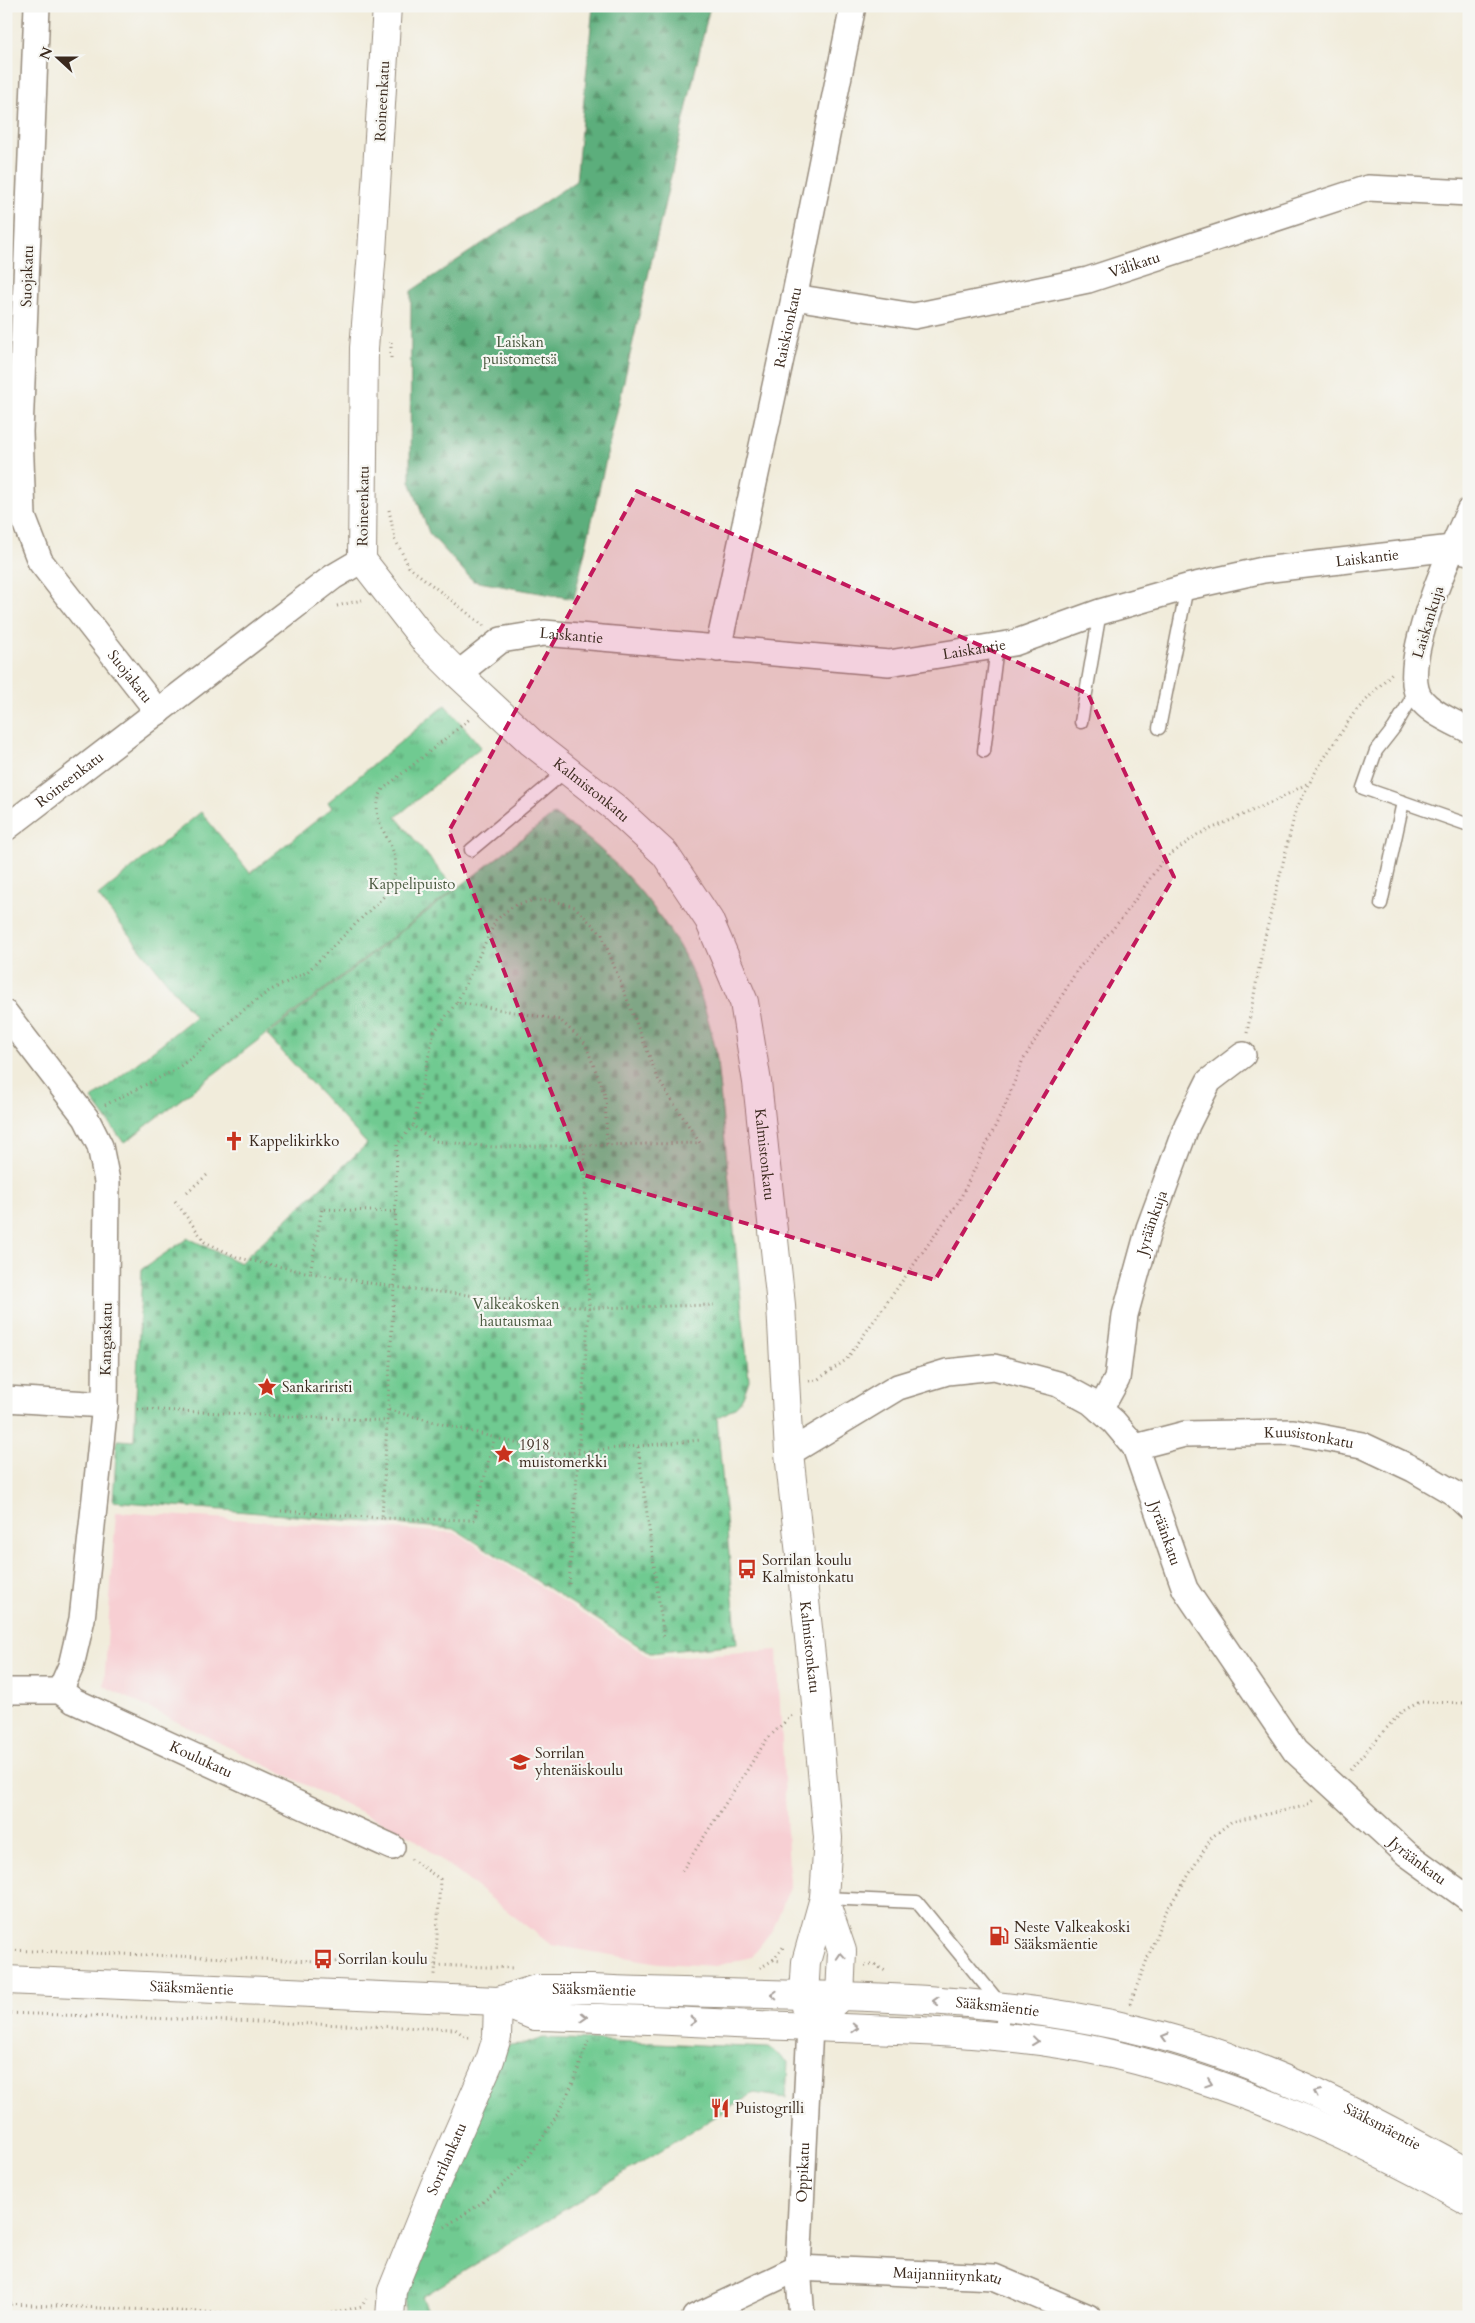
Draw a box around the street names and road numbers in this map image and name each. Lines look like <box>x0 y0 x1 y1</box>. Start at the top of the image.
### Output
street label: Roineenkatu <box>370 60 394 142</box>
street label: Suojakatu <box>16 245 38 307</box>
street label: Välikatu <box>1106 247 1163 283</box>
street label: Raiskionkatu <box>769 285 806 370</box>
street label: Roineenkatu <box>352 465 374 547</box>
street label: Laiskantie <box>1334 544 1400 571</box>
street label: Laiskankuja <box>1408 583 1449 661</box>
street label: Laiskantie <box>539 623 604 648</box>
street label: Laiskantie <box>941 634 1007 664</box>
street label: Suojakatu <box>103 646 157 707</box>
street label: Roineenkatu <box>31 747 108 812</box>
street label: Kalmistonkatu <box>549 753 634 826</box>
street label: Kalmistonkatu <box>750 1107 780 1201</box>
street label: Jyräänkuja <box>1131 1187 1172 1259</box>
street label: Kangaskatu <box>95 1302 117 1376</box>
street label: Kuusistonkatu <box>1264 1422 1356 1453</box>
street label: Jyräänkatu <box>1144 1496 1186 1568</box>
street label: Kalmistonkatu <box>795 1600 825 1694</box>
street label: Koulukatu <box>166 1736 236 1782</box>
street label: Jyräänkatu <box>1383 1831 1450 1889</box>
street label: Sääksmäentie <box>149 1976 235 2000</box>
street label: Sääksmäentie <box>552 1979 637 2001</box>
street label: Sääksmäentie <box>955 1992 1041 2021</box>
street label: Sääksmäentie <box>1341 2098 1425 2155</box>
street label: Sorrilankatu <box>422 2120 471 2198</box>
street label: Oppikatu <box>791 2141 814 2203</box>
street label: Maijanniitynkatu <box>892 2262 1006 2290</box>

